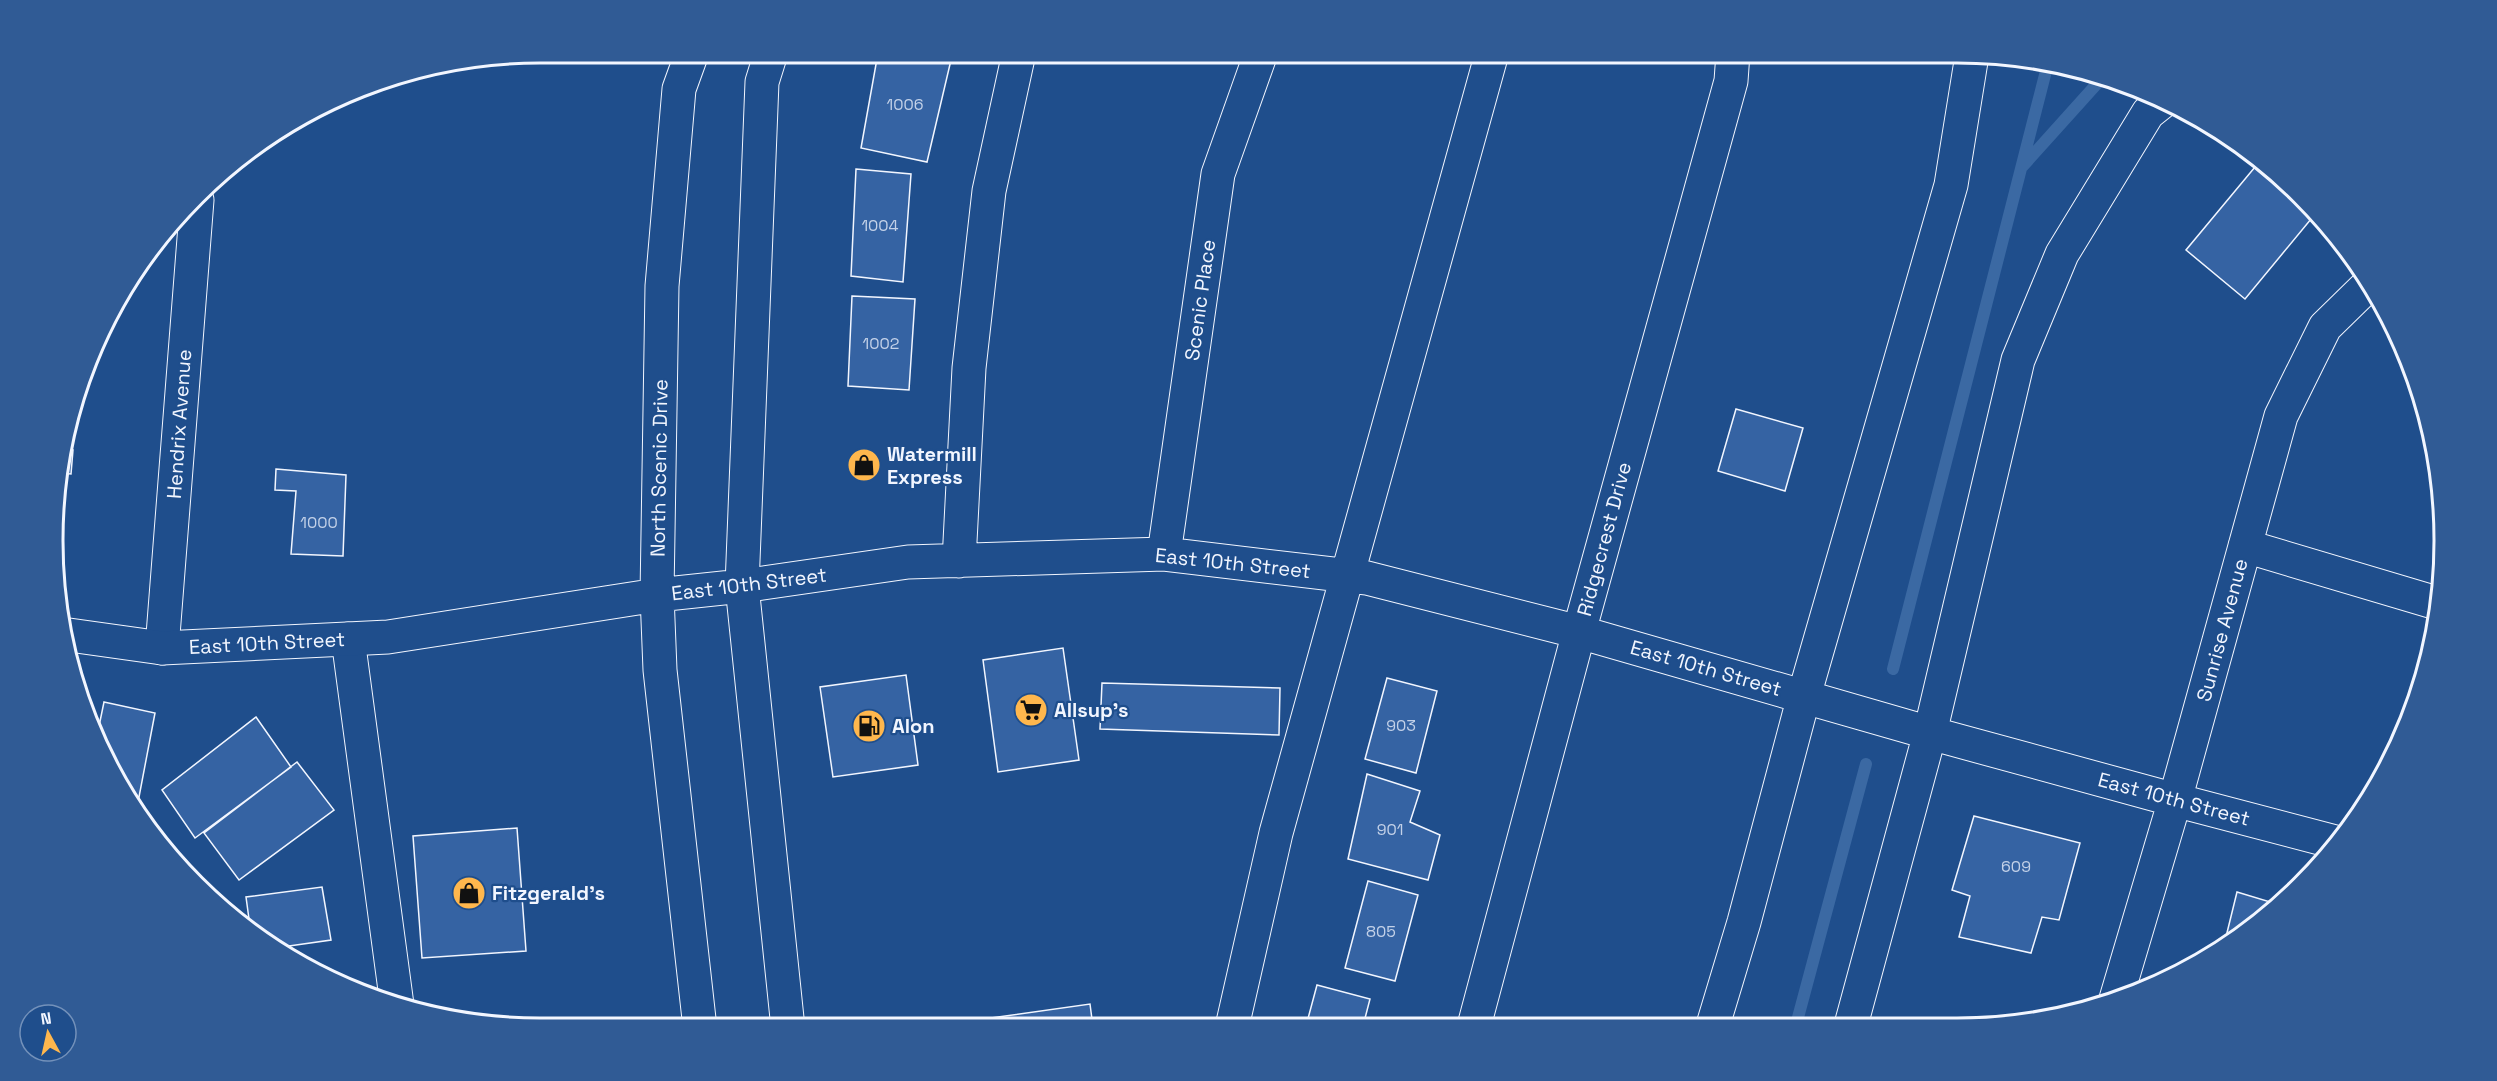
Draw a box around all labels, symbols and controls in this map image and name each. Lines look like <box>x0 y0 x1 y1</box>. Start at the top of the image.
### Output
house number: 1006 <box>887 94 924 115</box>
house number: 1004 <box>861 215 899 236</box>
street label: Scenic Place <box>1179 238 1221 362</box>
house number: 1002 <box>863 333 899 354</box>
street label: Hendrix Avenue <box>161 348 197 500</box>
street label: North Scenic Drive <box>644 379 674 557</box>
place label: Watermill Express <box>887 441 977 490</box>
shop icon: Watermill Express <box>846 447 882 483</box>
street label: Ridgecrest Drive <box>1571 459 1637 619</box>
house number: 1000 <box>300 512 338 533</box>
street label: East 10th Street <box>1154 542 1312 584</box>
street label: Sunrise Avenue <box>2190 556 2254 704</box>
street label: East 10th Street <box>670 562 828 606</box>
street label: East 10th Street <box>188 626 346 660</box>
street label: East 10th Street <box>1627 634 1785 702</box>
supermarket icon: Allsup's <box>1013 692 1049 728</box>
place label: Allsup's <box>1054 697 1129 723</box>
fuel station icon: Alon <box>851 708 887 744</box>
place label: Alon <box>892 713 935 739</box>
house number: 903 <box>1386 715 1416 736</box>
street label: East 10th Street <box>2095 766 2253 832</box>
house number: 901 <box>1377 819 1403 840</box>
house number: 609 <box>2001 856 2031 877</box>
shop icon: Fitzgerald's <box>451 875 487 911</box>
place label: Fitzgerald's <box>492 880 605 906</box>
house number: 805 <box>1366 921 1396 942</box>
north arrow <box>18 1003 78 1063</box>
text: N <box>39 1007 53 1030</box>

